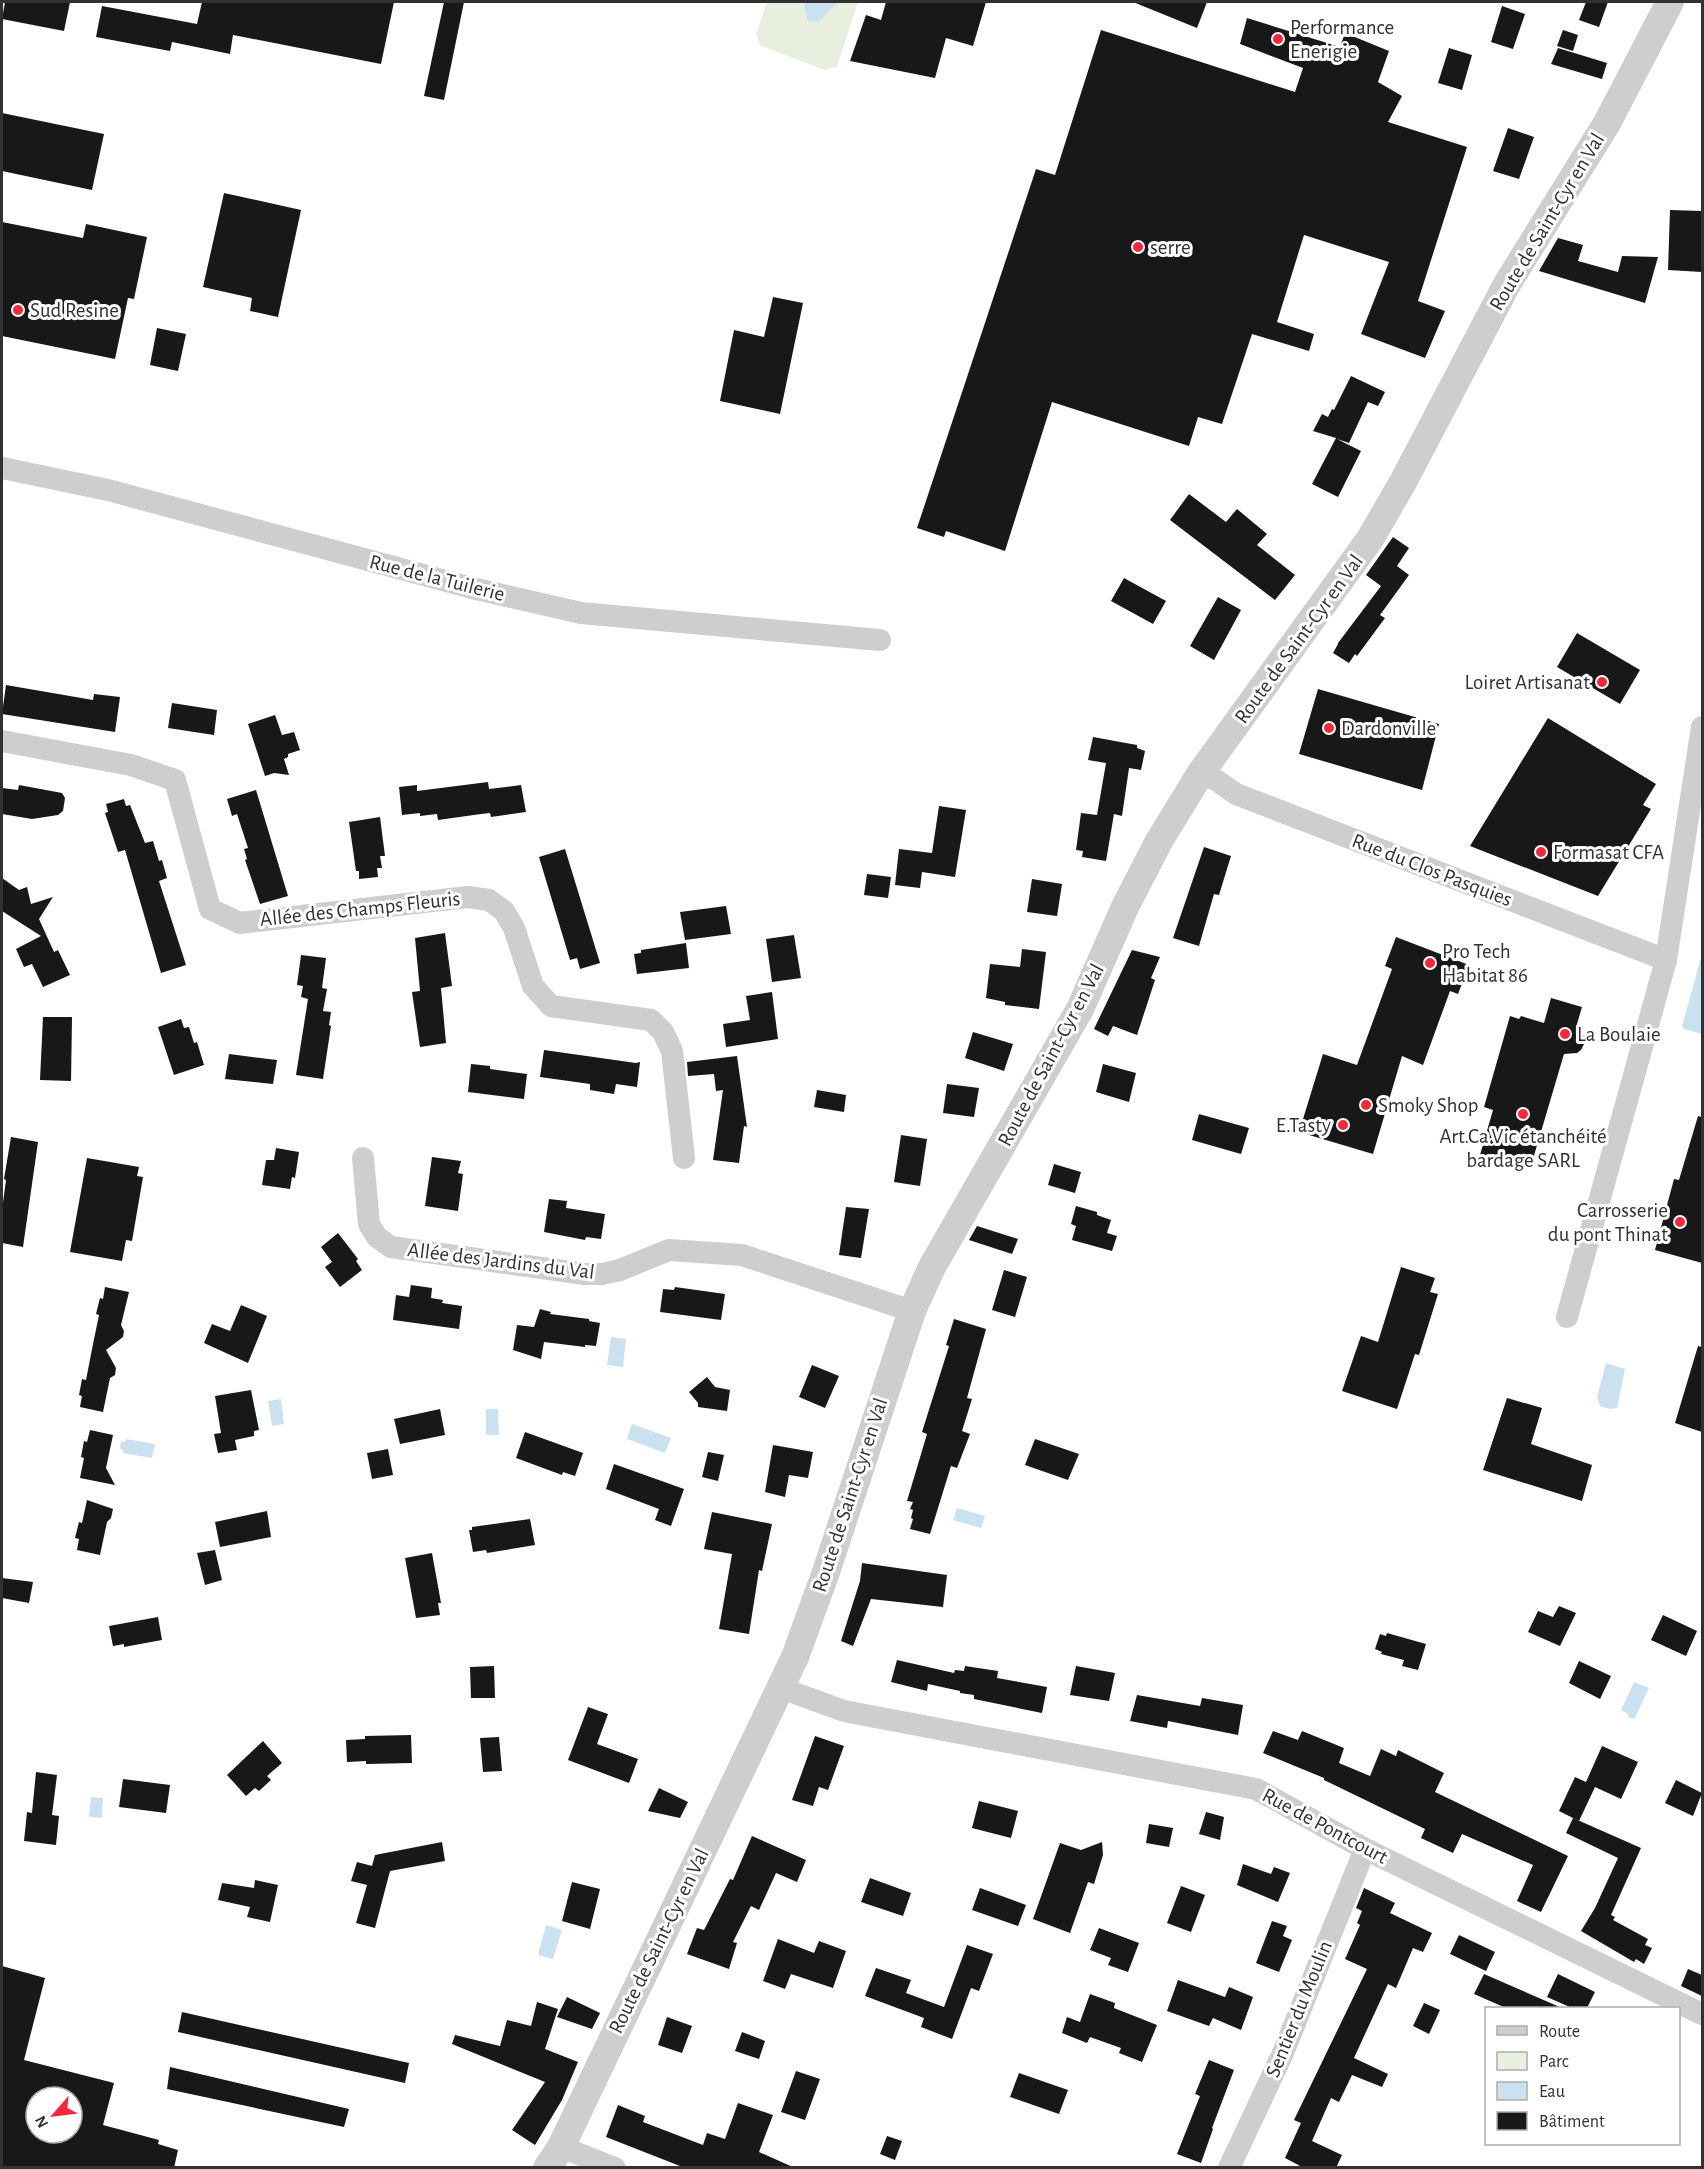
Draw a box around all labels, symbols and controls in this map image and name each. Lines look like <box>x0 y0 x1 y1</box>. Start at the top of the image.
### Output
place label: Performance Enerigie <box>1290 17 1394 62</box>
marker: Performance Enerigie <box>1271 32 1285 46</box>
street label: Route de Saint-Cyr en Val <box>1486 130 1608 314</box>
place label: serre <box>1150 237 1191 258</box>
marker: serre <box>1131 240 1145 254</box>
place label: Sud Resine <box>30 300 119 321</box>
marker: Sud Resine <box>11 303 25 317</box>
street label: Rue de la Tuilerie <box>367 551 507 605</box>
street label: Route de Saint-Cyr en Val <box>1231 551 1367 727</box>
place label: Loiret Artisanat <box>1465 672 1590 693</box>
marker: Loiret Artisanat <box>1595 675 1609 689</box>
place label: Dardonville <box>1341 718 1436 739</box>
marker: Dardonville <box>1322 721 1336 735</box>
street label: Rue du Clos Pasquies <box>1349 830 1515 910</box>
place label: Formasat CFA <box>1553 842 1664 863</box>
marker: Formasat CFA <box>1534 845 1548 859</box>
street label: Allée des Champs Fleuris <box>259 888 461 930</box>
place label: Pro Tech Habitat 86 <box>1442 941 1528 986</box>
marker: Pro Tech Habitat 86 <box>1423 956 1437 970</box>
street label: Route de Saint-Cyr en Val <box>994 960 1108 1150</box>
place label: La Boulaie <box>1577 1024 1661 1045</box>
marker: La Boulaie <box>1558 1027 1572 1041</box>
place label: Smoky Shop <box>1378 1095 1478 1116</box>
marker: Smoky Shop <box>1359 1098 1373 1112</box>
marker: Art.Ca.Vic étanchéité bardage SARL <box>1516 1107 1530 1121</box>
place label: E.Tasty <box>1276 1115 1331 1136</box>
marker: E.Tasty <box>1336 1118 1350 1132</box>
place label: Art.Ca.Vic étanchéité bardage SARL <box>1439 1126 1607 1171</box>
place label: Carrosserie du pont Thinat <box>1548 1200 1668 1245</box>
marker: Carrosserie du pont Thinat <box>1673 1215 1687 1229</box>
street label: Allée des Jardins du Val <box>406 1239 596 1283</box>
street label: Route de Saint-Cyr en Val <box>809 1395 891 1595</box>
street label: Rue de Pontcourt <box>1259 1784 1391 1868</box>
street label: Route de Saint-Cyr en Val <box>605 1845 713 2037</box>
street label: Sentier du Moulin <box>1262 1938 1336 2080</box>
legend <box>1485 2007 1680 2145</box>
text: Route <box>1539 2023 1580 2041</box>
text: Parc <box>1539 2053 1569 2071</box>
text: Eau <box>1539 2083 1565 2101</box>
north arrow <box>24 2085 84 2145</box>
text: N <box>32 2113 51 2130</box>
text: Bâtiment <box>1539 2113 1605 2131</box>

